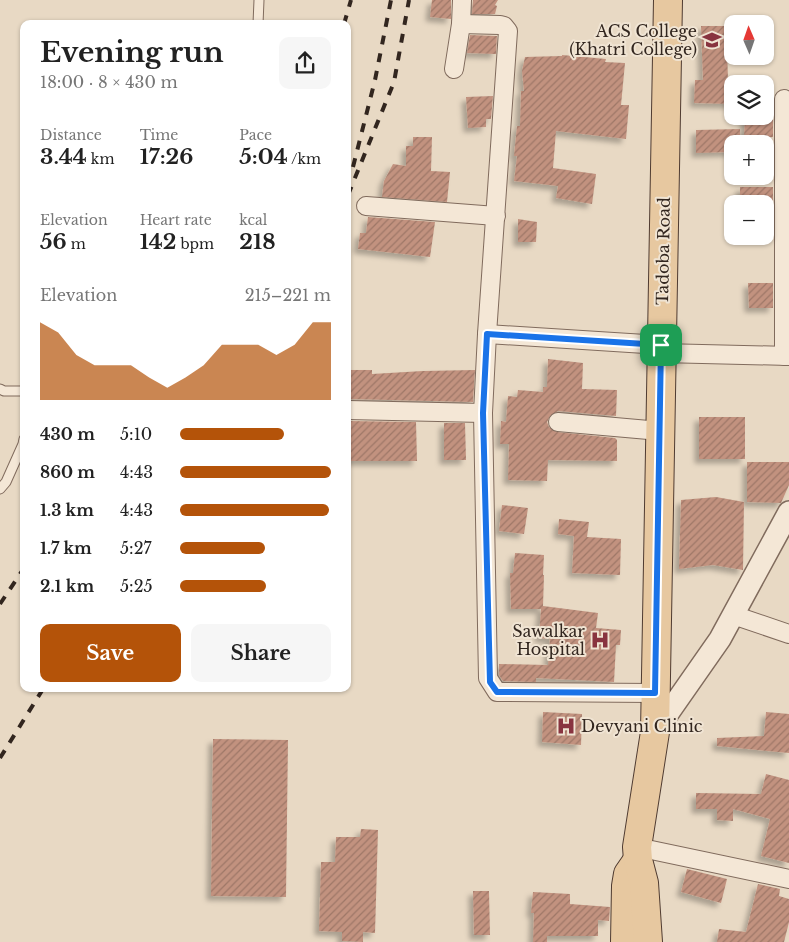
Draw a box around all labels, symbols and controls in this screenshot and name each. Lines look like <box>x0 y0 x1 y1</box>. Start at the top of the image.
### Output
north arrow <box>724 15 774 65</box>
map controls <box>724 15 774 245</box>
place label: ACS College (Khatri College) <box>569 21 697 59</box>
school or university icon: ACS College (Khatri College) <box>701 29 723 51</box>
text: Evening run <box>40 35 224 70</box>
button: share <box>279 37 331 89</box>
text: 18:00 · 8 × 430 m <box>40 72 178 92</box>
button: layers <box>724 75 774 125</box>
text: Distance <box>40 126 102 144</box>
text: Time <box>140 126 178 144</box>
text: Pace <box>239 126 272 144</box>
button: + <box>724 135 774 185</box>
text: 3.44 <box>40 144 87 170</box>
text: 17:26 <box>140 144 193 170</box>
text: 5:04 <box>239 144 288 170</box>
text: km <box>87 150 114 168</box>
text: /km <box>288 150 321 168</box>
button: − <box>724 195 774 245</box>
street label: Tadoba Road <box>652 197 674 305</box>
text: Elevation <box>40 211 108 229</box>
text: Heart rate <box>140 211 212 229</box>
text: kcal <box>239 211 267 229</box>
text: 56 <box>40 229 67 255</box>
text: 142 <box>140 229 176 255</box>
text: 218 <box>239 229 276 255</box>
text: m <box>67 235 86 253</box>
text: bpm <box>176 235 214 253</box>
text: Elevation <box>40 285 117 305</box>
text: 215–221 m <box>245 285 331 305</box>
pin <box>640 324 682 366</box>
icon: arrive <box>647 331 675 359</box>
text: 430 m <box>40 424 95 444</box>
text: 5:10 <box>120 424 152 444</box>
text: 860 m <box>40 462 95 482</box>
text: 4:43 <box>120 462 153 482</box>
text: 1.3 km <box>40 500 94 520</box>
text: 4:43 <box>120 500 153 520</box>
text: 1.7 km <box>40 538 92 558</box>
text: 5:27 <box>120 538 152 558</box>
text: 2.1 km <box>40 576 94 596</box>
text: 5:25 <box>120 576 153 596</box>
place label: Sawalkar Hospital <box>512 621 585 659</box>
button: Save <box>40 624 181 682</box>
button: Share <box>191 624 331 682</box>
hospital icon: Sawalkar Hospital <box>589 629 611 651</box>
hospital icon: Devyani Clinic <box>555 715 577 737</box>
place label: Devyani Clinic <box>581 716 703 736</box>

